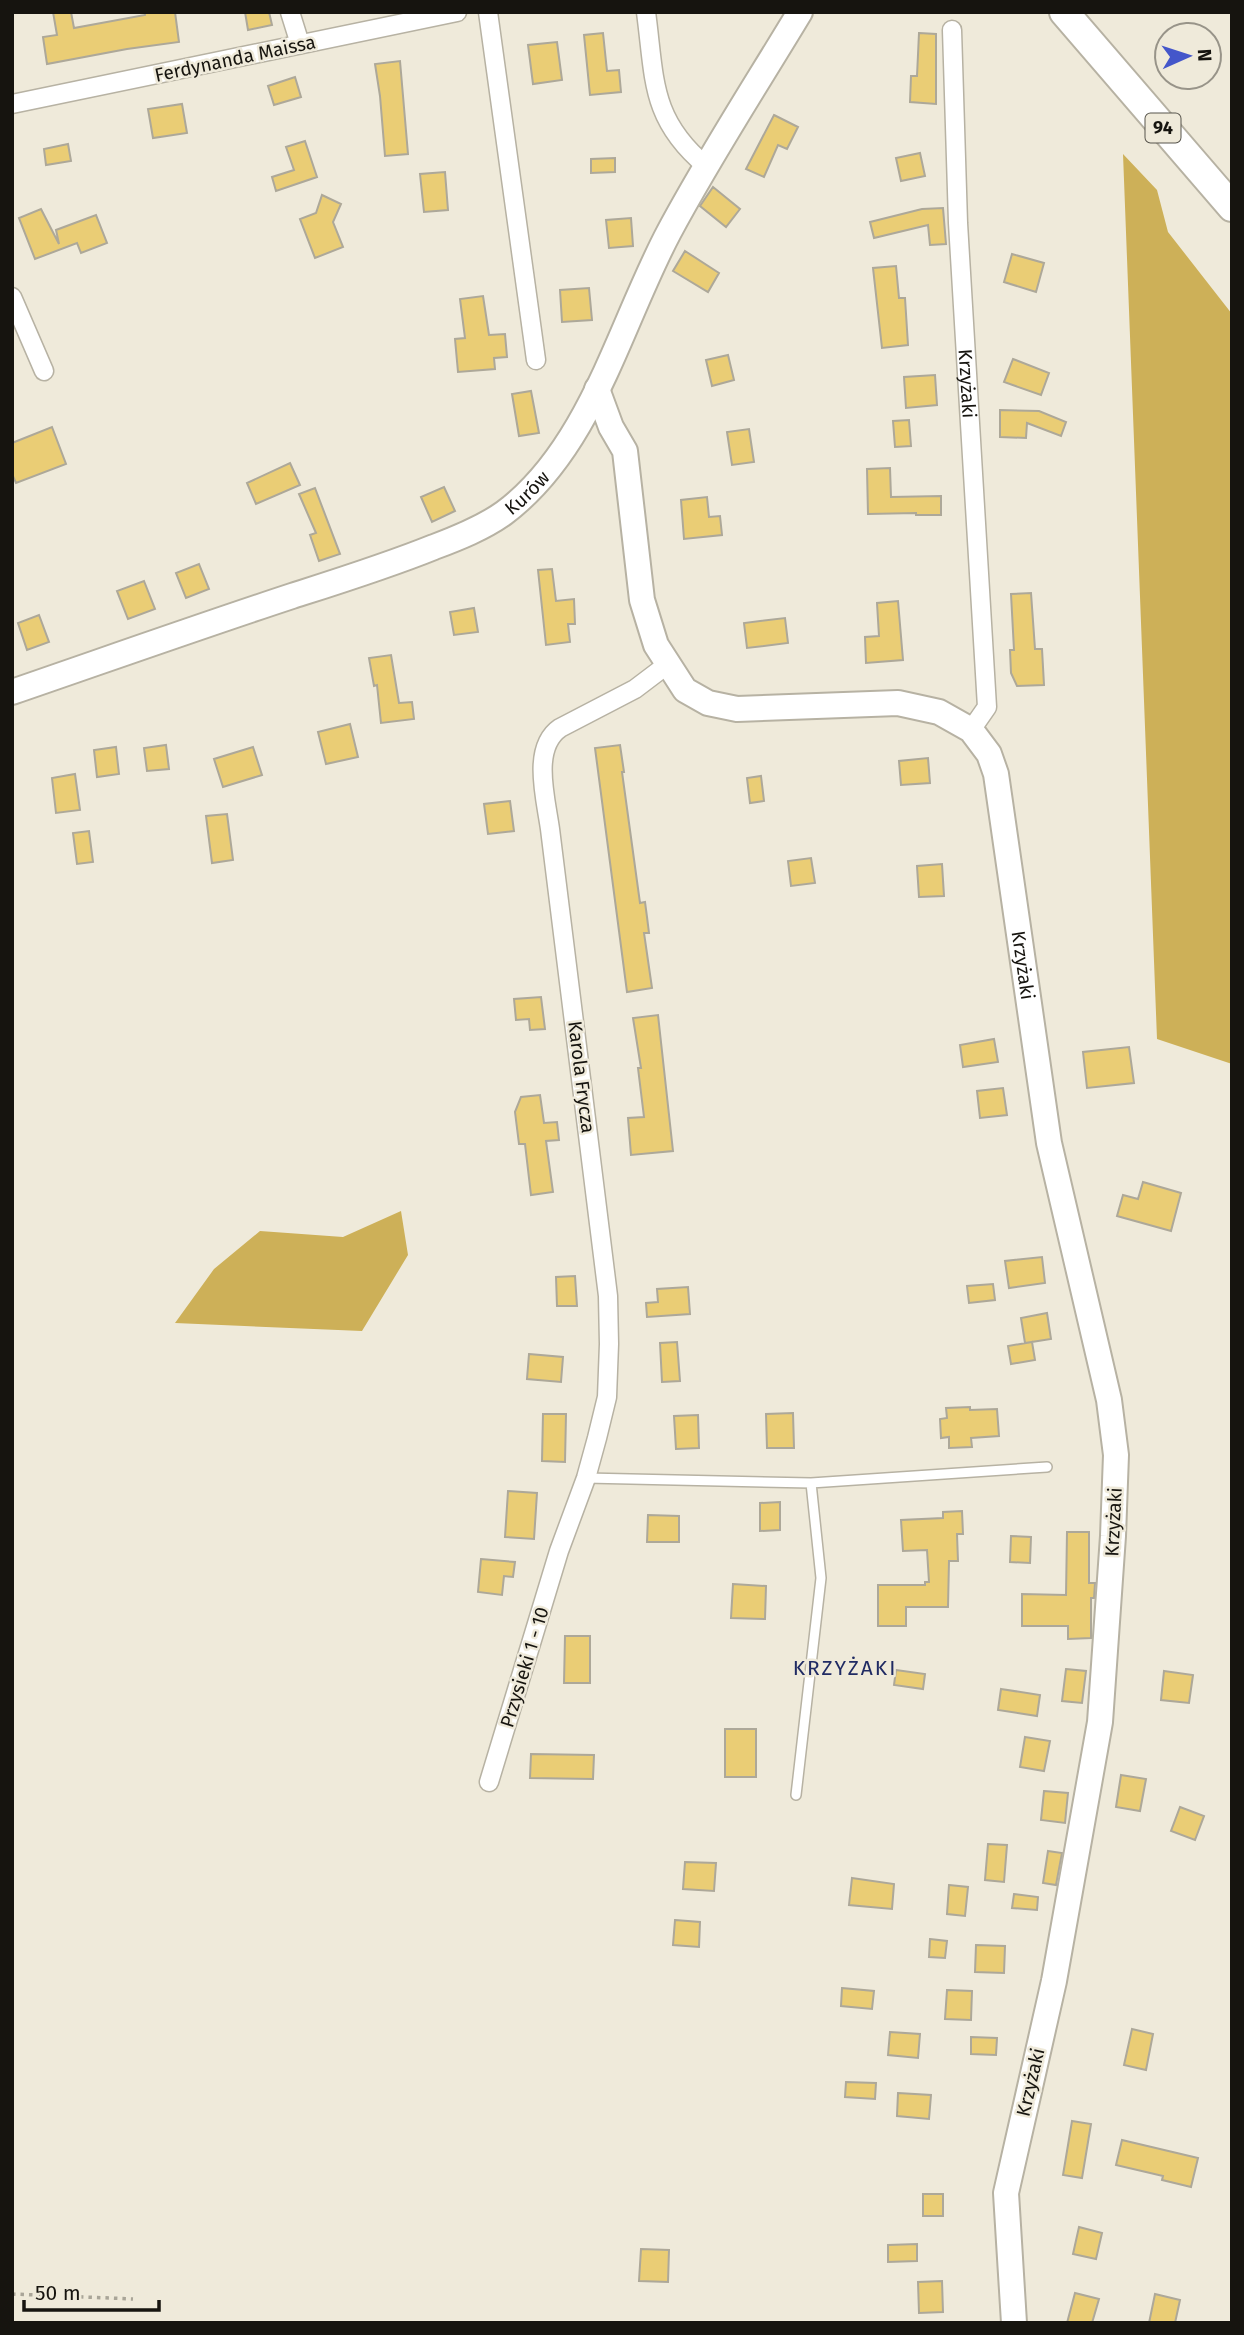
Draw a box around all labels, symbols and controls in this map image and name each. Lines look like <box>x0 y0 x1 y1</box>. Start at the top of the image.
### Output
north arrow <box>1153 21 1223 91</box>
street label: Ferdynanda Maissa <box>152 30 318 87</box>
text: N <box>1193 48 1216 62</box>
road number: 94 <box>1146 113 1180 142</box>
street label: Krzyżaki <box>954 348 981 419</box>
street label: Kurów <box>500 466 555 520</box>
street label: Krzyżaki <box>1007 929 1039 1001</box>
street label: Karola Frycza <box>563 1020 600 1134</box>
street label: Krzyżaki <box>1100 1487 1127 1557</box>
street label: Przysieki 1 - 10 <box>495 1604 554 1730</box>
district label: KRZYŻAKI <box>793 1655 897 1681</box>
street label: Krzyżaki <box>1011 2046 1050 2119</box>
scale bar <box>24 2268 159 2312</box>
text: 50 m <box>35 2280 81 2306</box>

